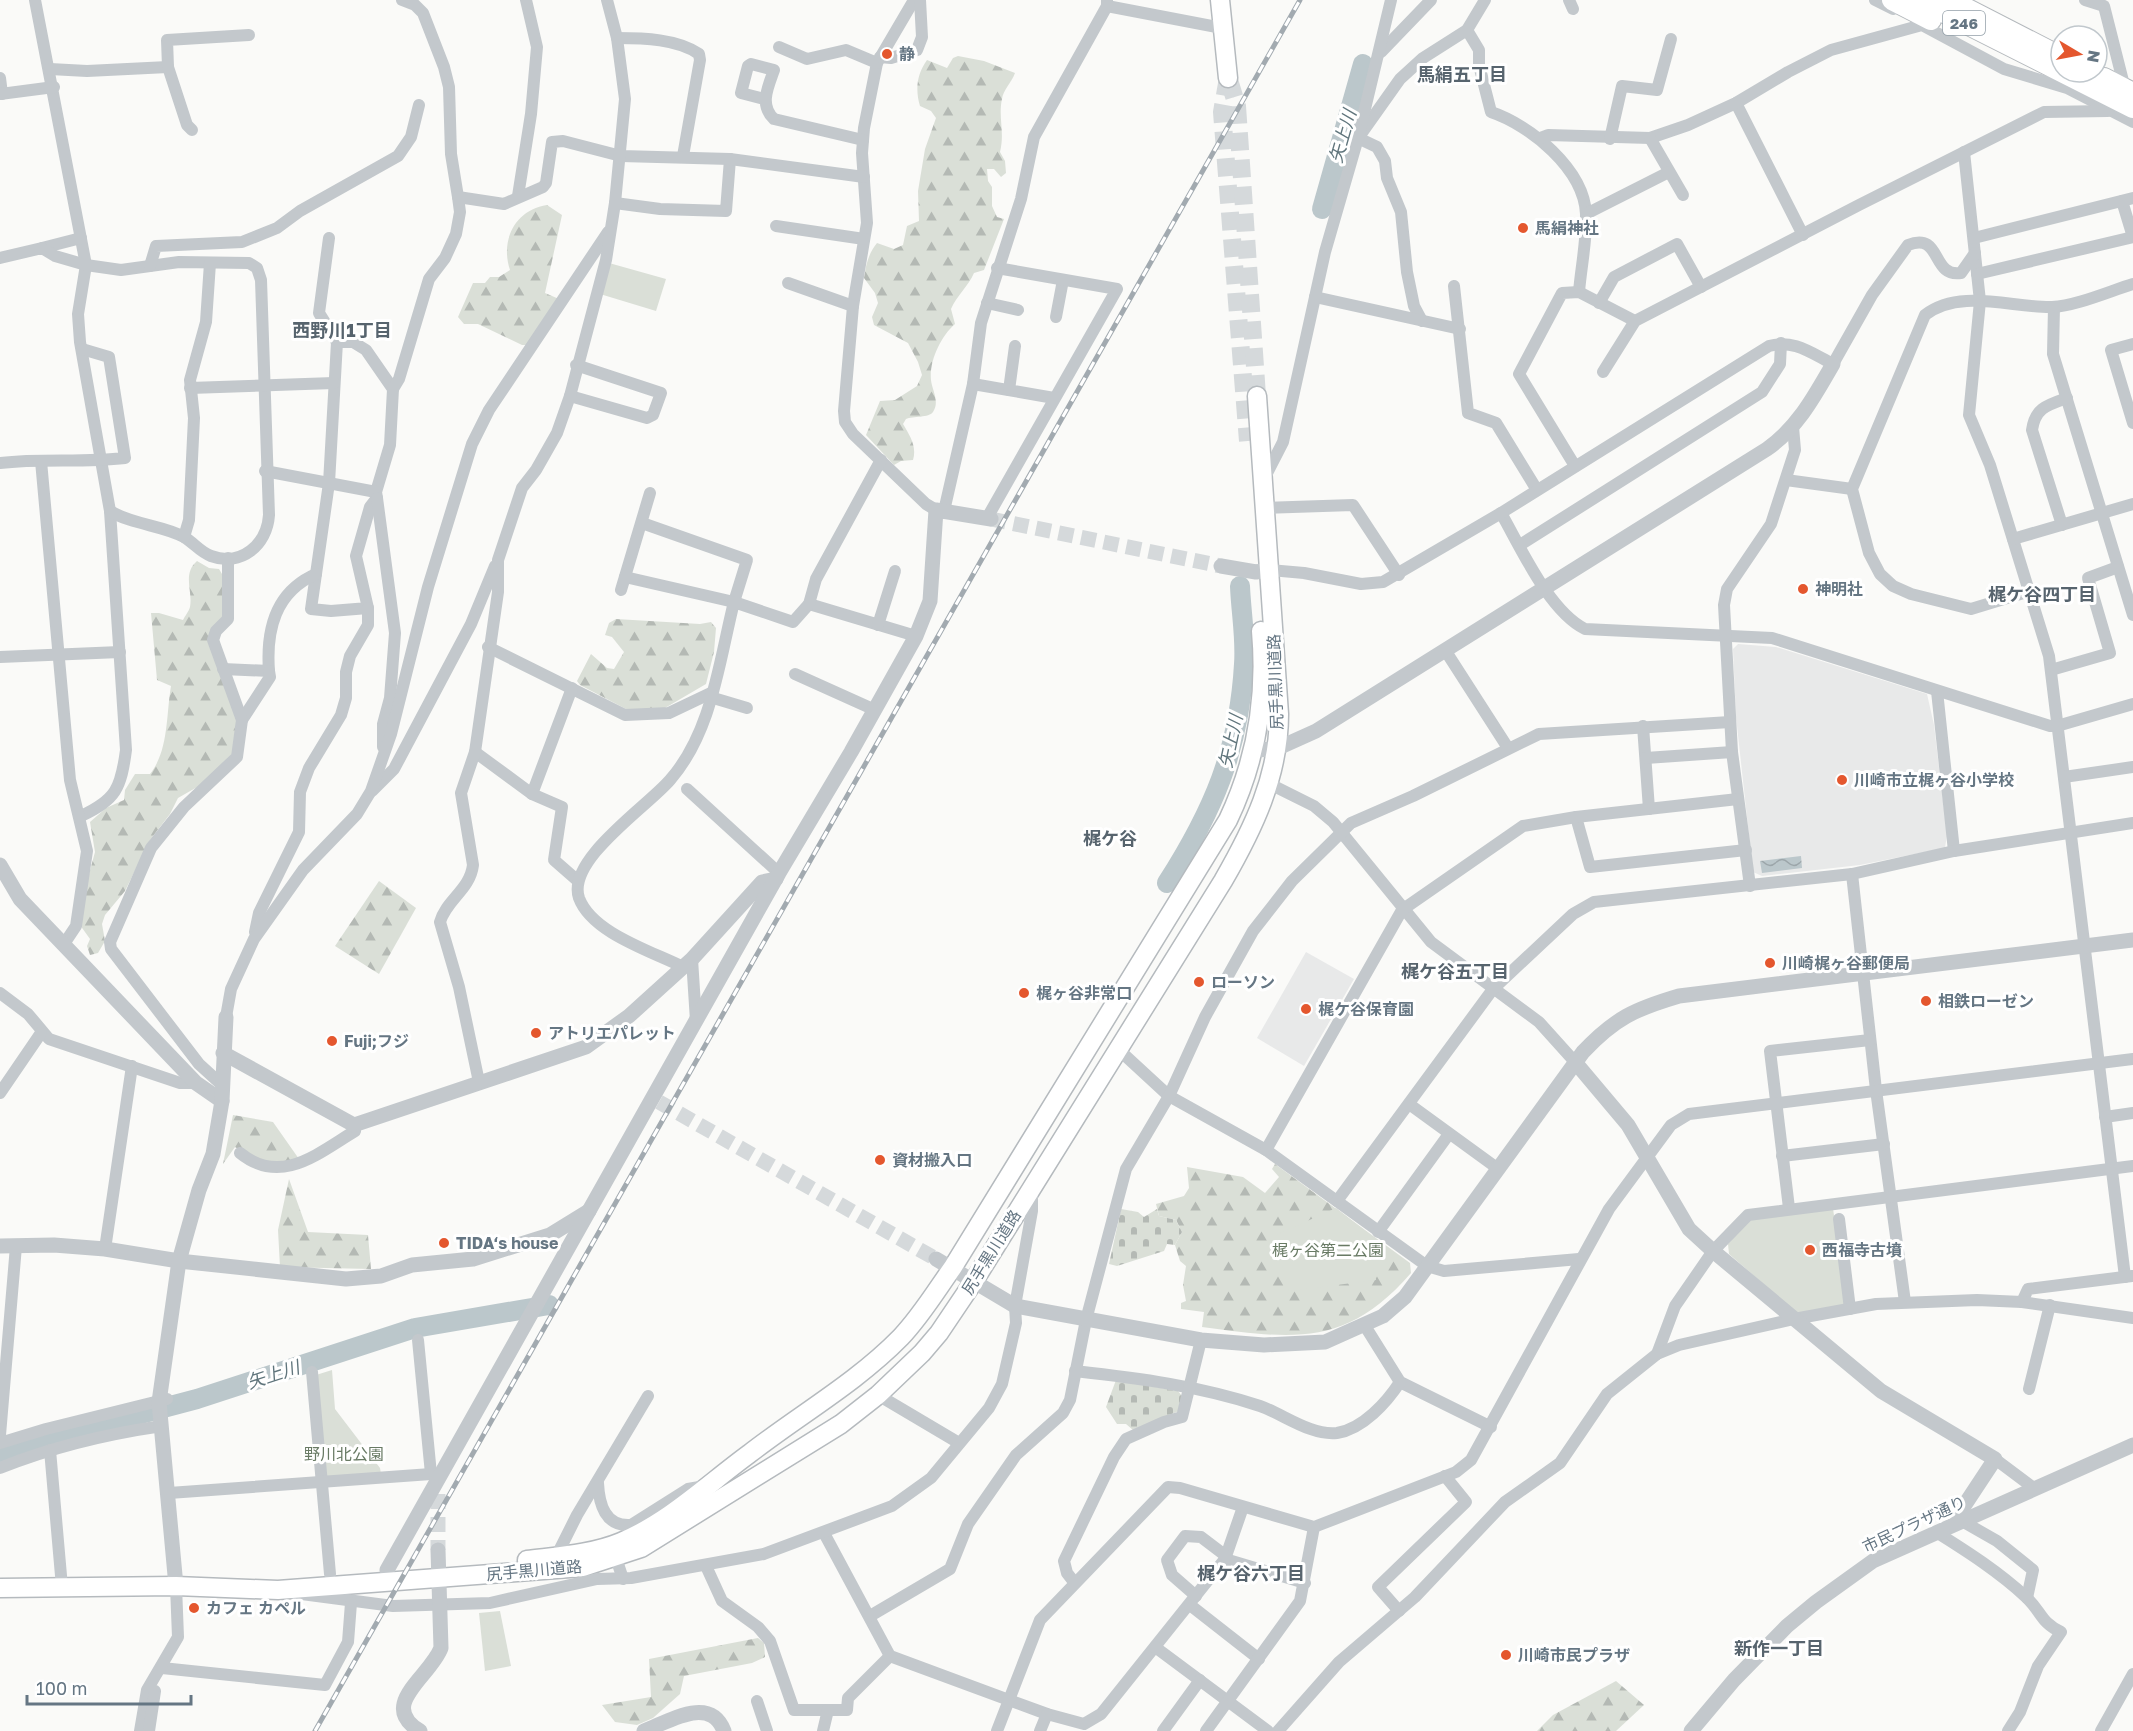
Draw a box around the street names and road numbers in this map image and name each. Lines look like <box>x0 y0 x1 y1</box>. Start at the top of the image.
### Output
road number: 246 <box>1943 11 1985 35</box>
street label: 尻手黒川道路 <box>1263 634 1287 730</box>
street label: 尻手黒川道路 <box>957 1206 1025 1298</box>
street label: 市民プラザ通り <box>1859 1491 1969 1557</box>
street label: 尻手黒川道路 <box>485 1556 583 1584</box>

